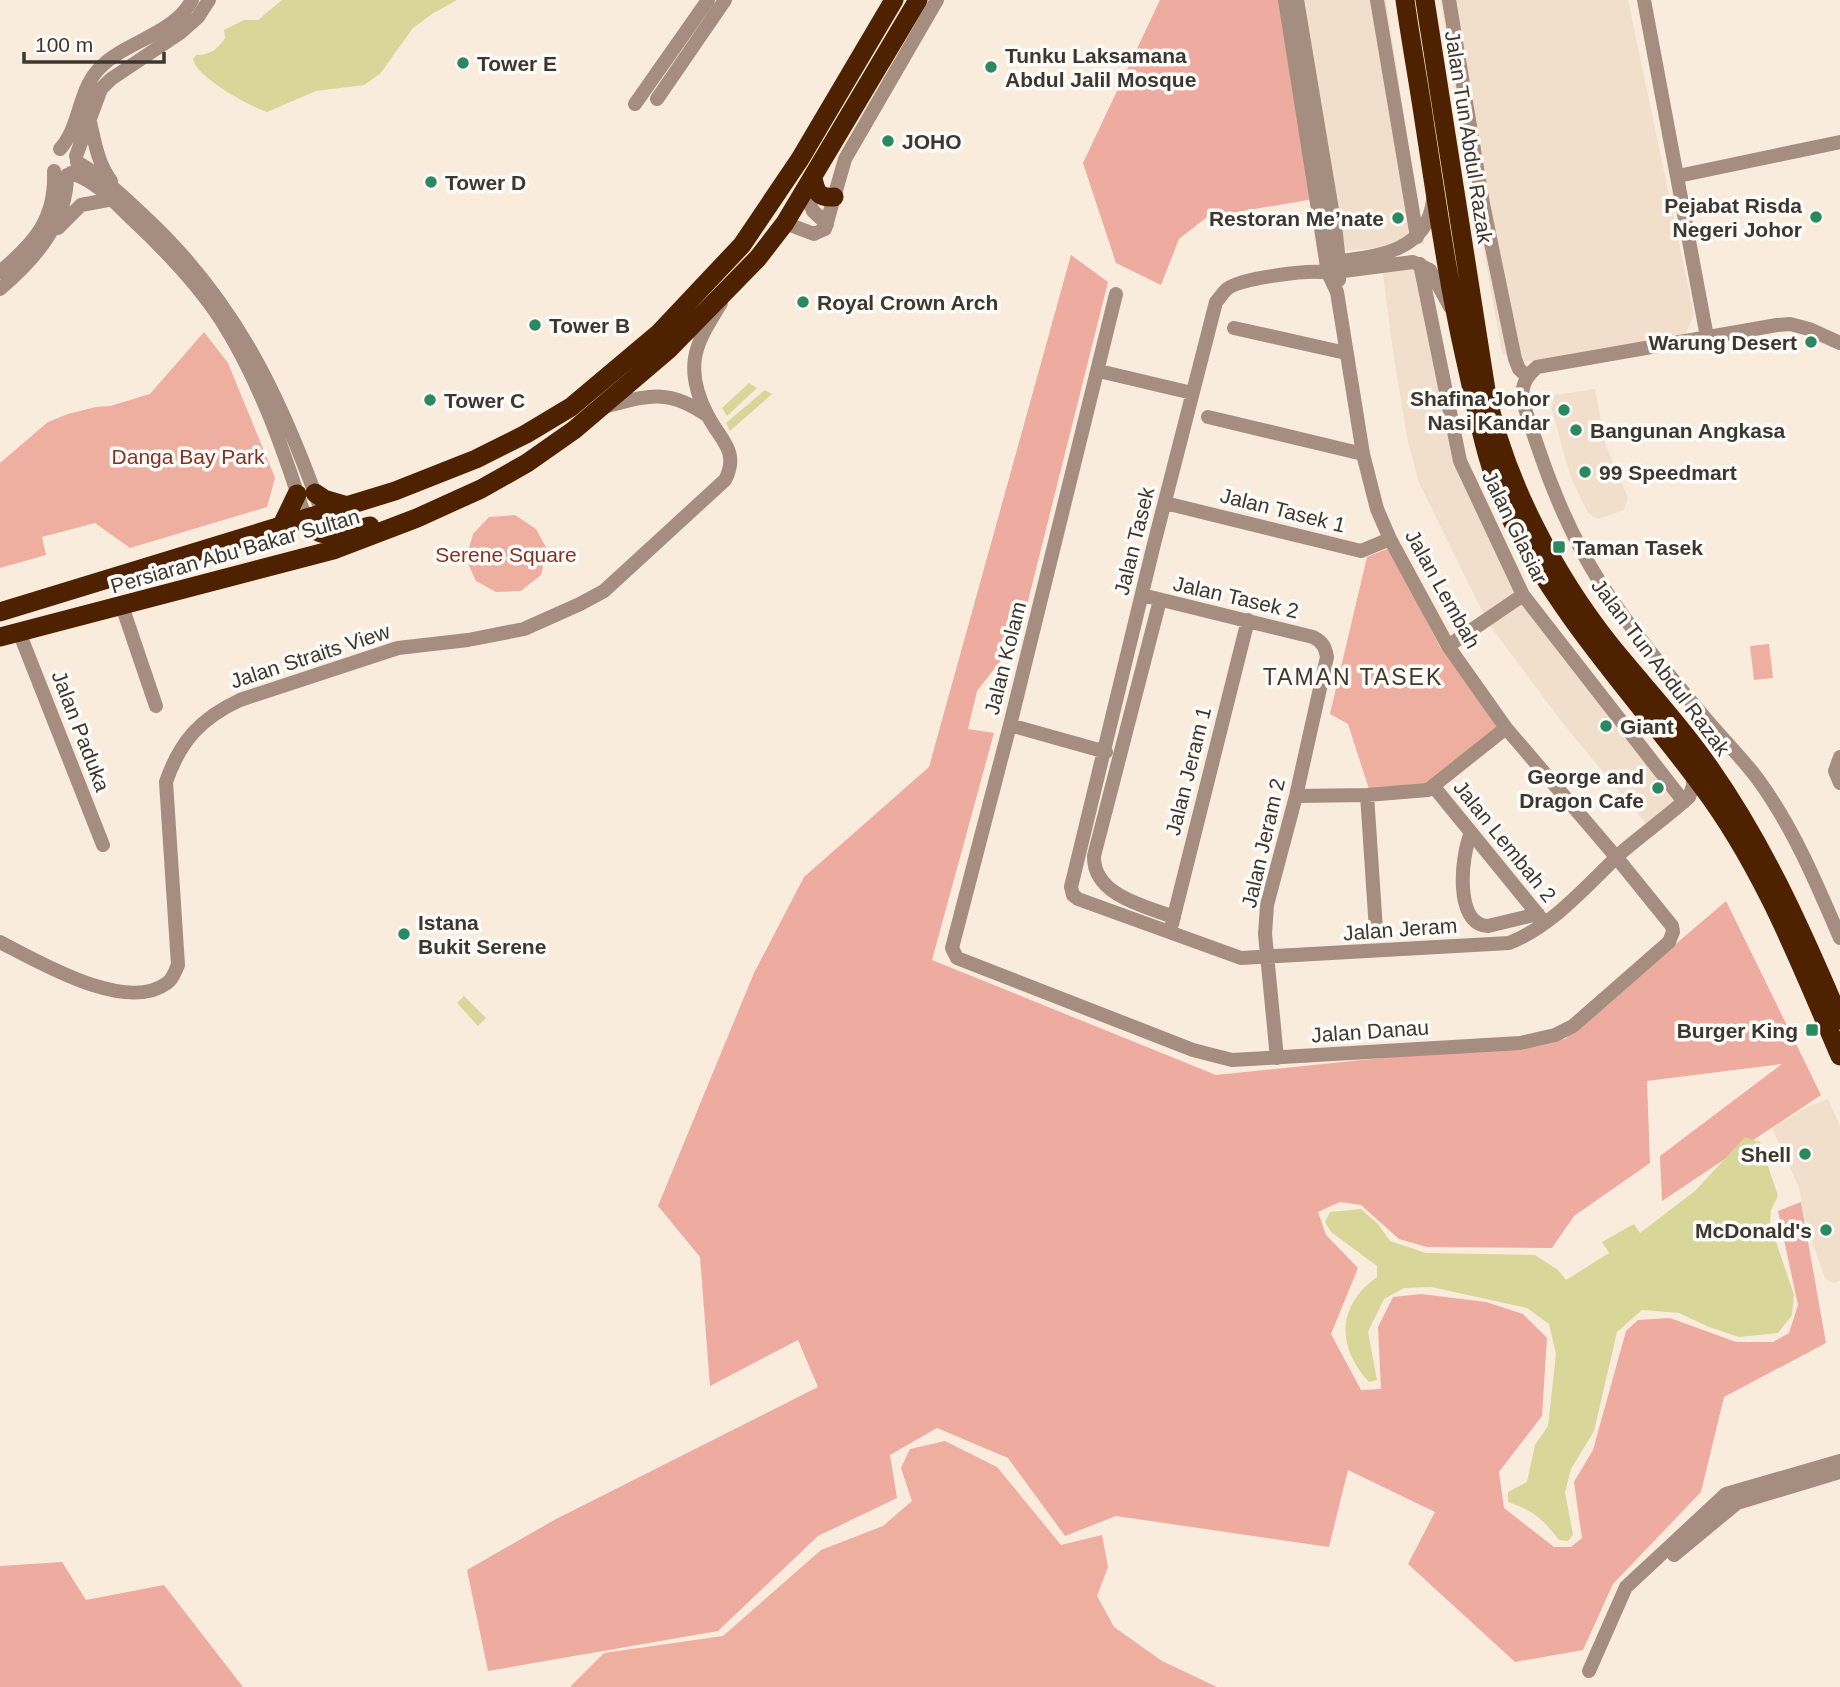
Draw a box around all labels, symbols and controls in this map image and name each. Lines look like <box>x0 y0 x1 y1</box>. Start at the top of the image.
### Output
scale bar <box>24 21 164 65</box>
street label: Jalan Tun Abdul Razak <box>1441 29 1497 245</box>
text: 100 m <box>35 33 93 56</box>
place label: Tunku Laksamana Abdul Jalil Mosque <box>1005 44 1196 91</box>
place label: Tower E <box>477 52 557 75</box>
marker: Tower E <box>455 55 471 71</box>
marker: Tunku Laksamana Abdul Jalil Mosque <box>983 59 999 75</box>
place label: JOHO <box>902 130 962 153</box>
marker: JOHO <box>880 133 896 149</box>
place label: Tower D <box>445 171 526 194</box>
marker: Tower D <box>423 174 439 190</box>
place label: Pejabat Risda Negeri Johor <box>1664 194 1802 241</box>
place label: Restoran Me’nate <box>1209 207 1384 230</box>
marker: Pejabat Risda Negeri Johor <box>1808 209 1824 225</box>
marker: Restoran Me’nate <box>1390 210 1406 226</box>
place label: Royal Crown Arch <box>817 291 998 314</box>
marker: Royal Crown Arch <box>795 294 811 310</box>
place label: Tower B <box>549 314 630 337</box>
marker: Tower B <box>527 317 543 333</box>
place label: Warung Desert <box>1648 331 1797 354</box>
marker: Warung Desert <box>1803 334 1819 350</box>
place label: Shafina Johor Nasi Kandar <box>1410 387 1550 434</box>
place label: Tower C <box>444 389 525 412</box>
marker: Tower C <box>422 392 438 408</box>
marker: Shafina Johor Nasi Kandar <box>1556 402 1572 418</box>
place label: Bangunan Angkasa <box>1590 419 1786 442</box>
marker: Bangunan Angkasa <box>1568 422 1584 438</box>
park label: Danga Bay Park <box>112 445 265 468</box>
place label: 99 Speedmart <box>1599 461 1737 484</box>
marker: 99 Speedmart <box>1577 464 1593 480</box>
street label: Jalan Glasiar <box>1478 467 1552 587</box>
street label: Jalan Tasek 1 <box>1218 483 1348 537</box>
street label: Jalan Tasek <box>1109 484 1159 597</box>
street label: Persiaran Abu Bakar Sultan <box>108 504 362 598</box>
street label: Jalan Lembah <box>1401 526 1485 652</box>
place label: Taman Tasek <box>1573 536 1703 559</box>
marker: Taman Tasek <box>1551 539 1567 555</box>
park label: Serene Square <box>435 543 577 566</box>
street label: Jalan Tasek 2 <box>1171 571 1301 623</box>
street label: Jalan Tun Abdul Razak <box>1587 574 1735 760</box>
street label: Jalan Kolam <box>980 599 1030 717</box>
street label: Jalan Straits View <box>227 619 394 693</box>
district label: TAMAN TASEK <box>1263 664 1443 690</box>
street label: Jalan Paduka <box>47 667 115 795</box>
street label: Jalan Jeram 1 <box>1161 704 1215 838</box>
place label: Giant <box>1620 715 1674 738</box>
marker: Giant <box>1598 718 1614 734</box>
place label: George and Dragon Cafe <box>1519 765 1644 812</box>
street label: Jalan Jeram 2 <box>1237 776 1289 910</box>
street label: Jalan Lembah 2 <box>1449 776 1561 906</box>
marker: George and Dragon Cafe <box>1650 780 1666 796</box>
place label: Istana Bukit Serene <box>418 911 546 958</box>
street label: Jalan Jeram <box>1342 914 1458 944</box>
marker: Istana Bukit Serene <box>396 926 412 942</box>
street label: Jalan Danau <box>1310 1015 1430 1047</box>
place label: Burger King <box>1677 1019 1798 1042</box>
marker: Burger King <box>1804 1022 1820 1038</box>
place label: Shell <box>1741 1143 1791 1166</box>
marker: Shell <box>1797 1146 1813 1162</box>
place label: McDonald's <box>1695 1219 1812 1242</box>
marker: McDonald's <box>1818 1222 1834 1238</box>

